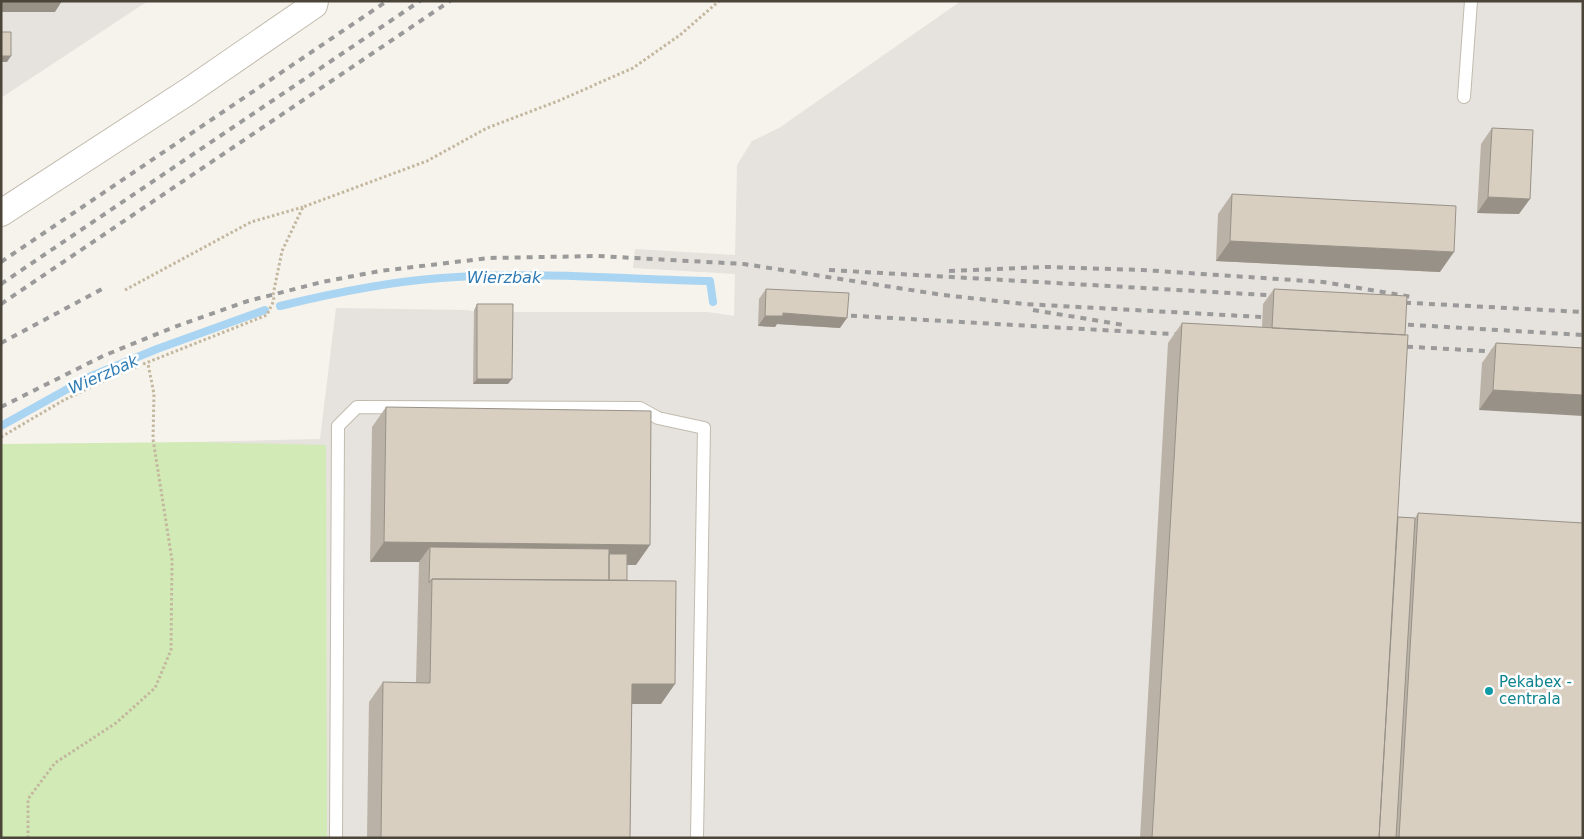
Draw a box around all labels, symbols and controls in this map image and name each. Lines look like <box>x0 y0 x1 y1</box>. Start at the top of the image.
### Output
water label: Wierzbak <box>467 268 542 287</box>
water label: Wierzbak <box>65 350 142 398</box>
place label: Pekabex - centrala <box>1499 673 1572 708</box>
marker: Pekabex - centrala <box>1483 685 1495 697</box>

